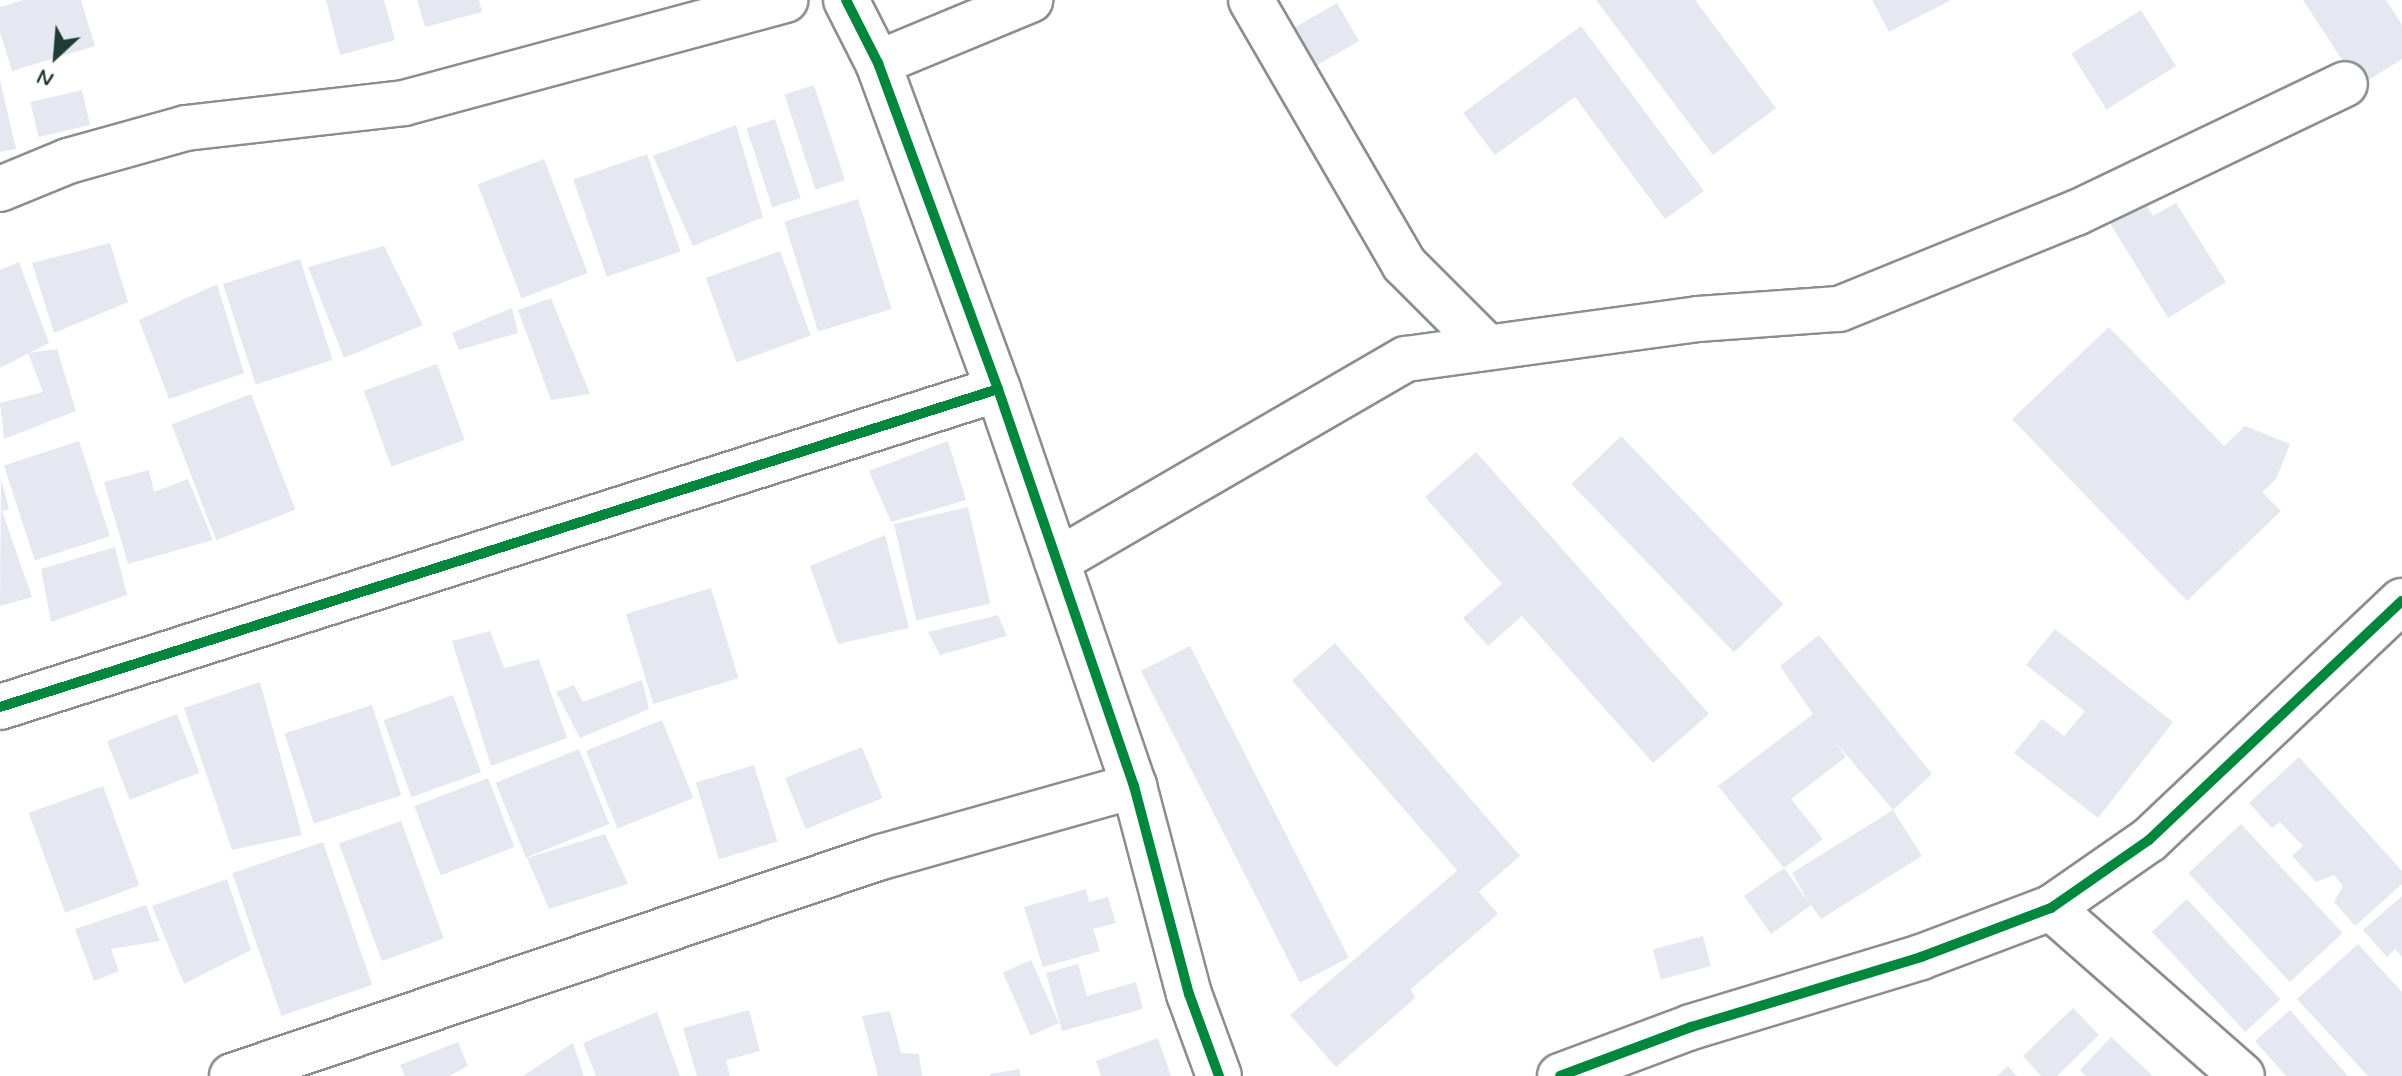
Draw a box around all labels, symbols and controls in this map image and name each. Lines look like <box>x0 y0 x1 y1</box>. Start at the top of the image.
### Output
north arrow <box>16 16 96 96</box>
text: N <box>33 62 58 93</box>

